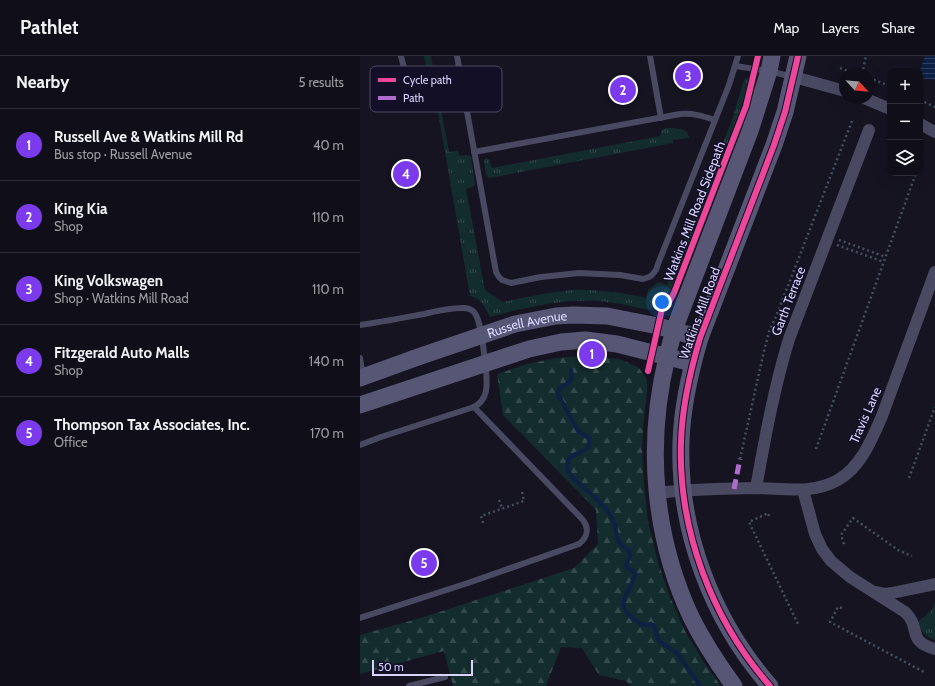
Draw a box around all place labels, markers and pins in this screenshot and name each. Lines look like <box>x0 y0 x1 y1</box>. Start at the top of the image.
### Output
pin: 3 <box>675 61 701 91</box>
pin: 2 <box>610 75 636 105</box>
pin: 4 <box>393 159 419 189</box>
pin: 1 <box>579 339 605 369</box>
pin: 5 <box>411 548 437 578</box>

